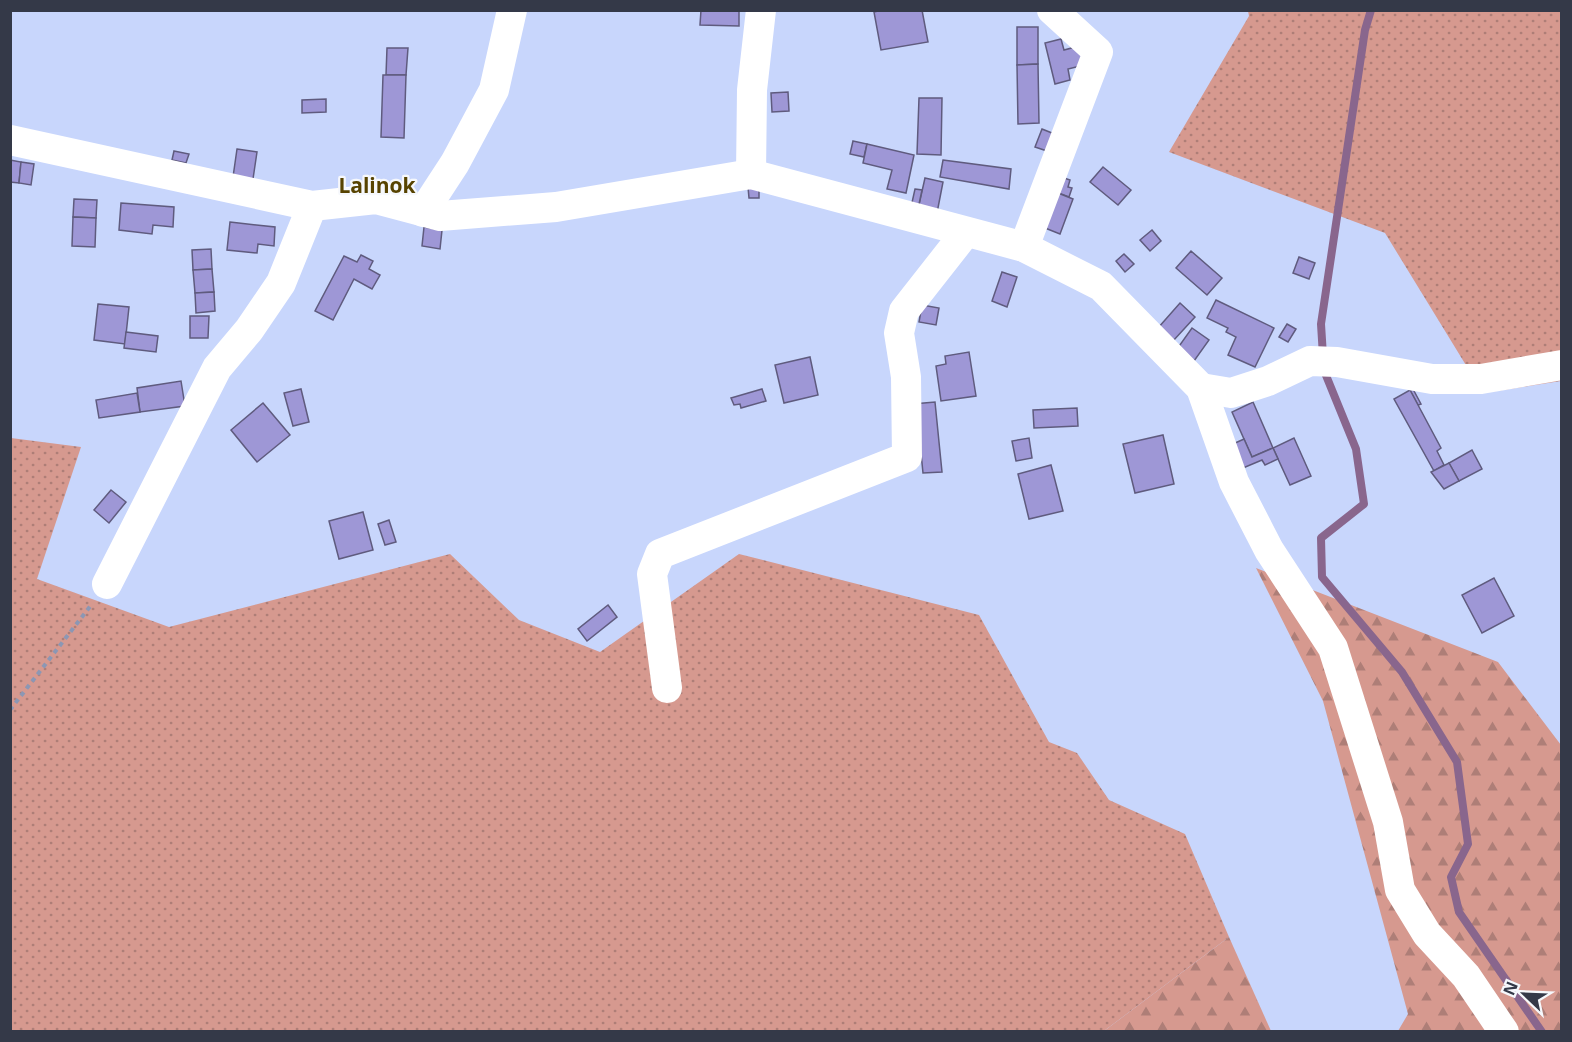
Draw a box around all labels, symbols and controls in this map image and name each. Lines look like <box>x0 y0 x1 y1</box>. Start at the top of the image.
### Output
district label: Lalinok <box>338 171 417 199</box>
north arrow <box>1494 964 1554 1024</box>
text: N <box>1498 978 1523 998</box>

